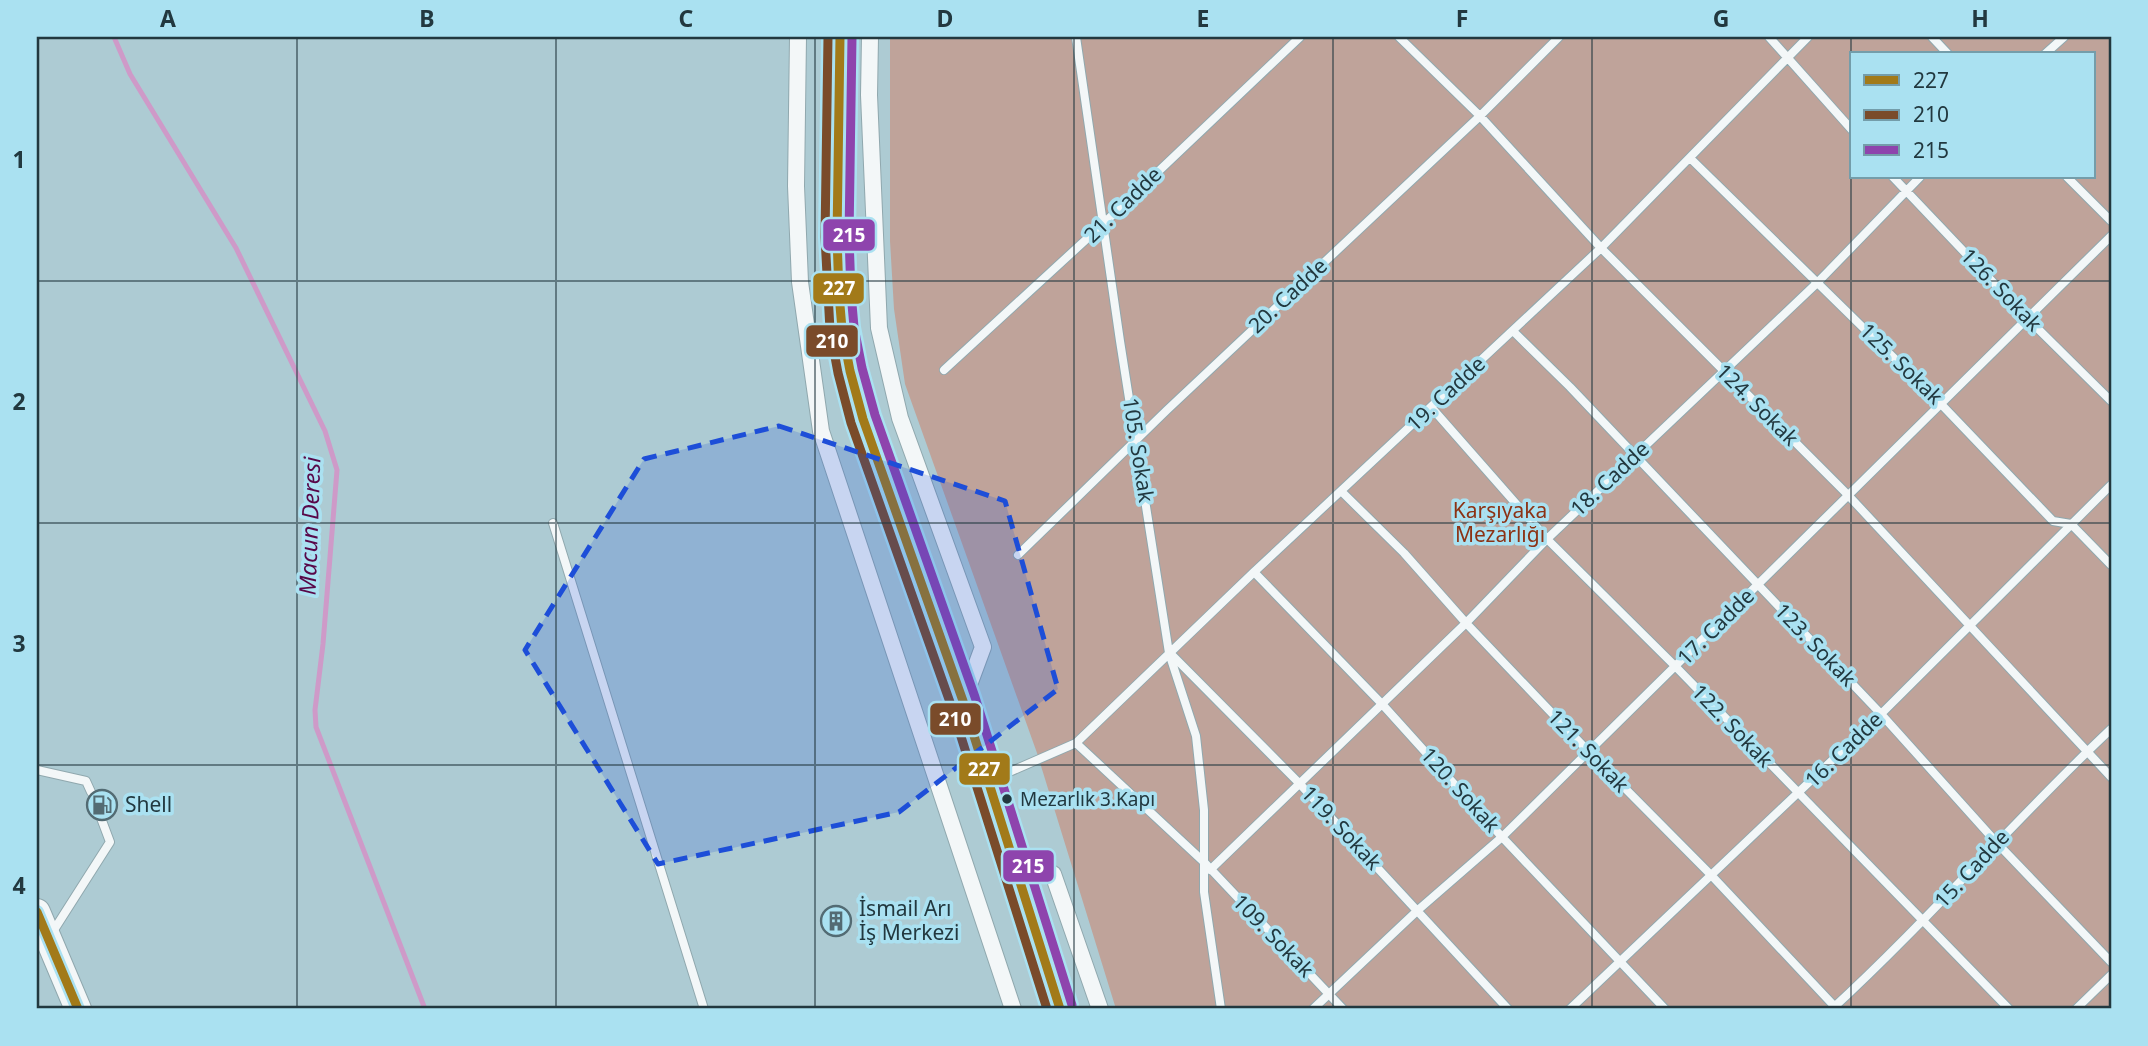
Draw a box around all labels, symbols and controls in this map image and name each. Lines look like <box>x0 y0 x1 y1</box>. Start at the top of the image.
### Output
text: A <box>160 2 176 34</box>
text: B <box>419 2 435 34</box>
text: C <box>679 2 694 34</box>
text: D <box>937 2 953 34</box>
text: E <box>1197 2 1209 34</box>
text: F <box>1456 2 1468 34</box>
text: G <box>1713 2 1729 34</box>
text: H <box>1971 2 1989 34</box>
legend <box>1850 52 2096 178</box>
text: 227 <box>1913 66 1949 94</box>
text: 210 <box>1913 100 1949 128</box>
text: 215 <box>1913 136 1949 164</box>
text: 1 <box>12 143 26 175</box>
street label: 21. Cadde <box>1077 160 1167 248</box>
line badge: 215 <box>822 218 876 252</box>
text: 215 <box>833 222 865 248</box>
street label: 126. Sokak <box>1955 242 2049 338</box>
street label: 20. Cadde <box>1242 252 1333 339</box>
line badge: 227 <box>812 272 865 305</box>
text: 227 <box>823 275 855 301</box>
street label: 125. Sokak <box>1854 317 1950 411</box>
line badge: 210 <box>805 324 859 358</box>
text: 210 <box>816 328 848 354</box>
street label: 19. Cadde <box>1400 350 1491 437</box>
street label: 124. Sokak <box>1710 357 1805 452</box>
text: 2 <box>12 385 26 417</box>
street label: 105. Sokak <box>1117 396 1161 505</box>
street label: 18. Cadde <box>1564 435 1655 522</box>
water label: Macun Deresi <box>291 455 327 596</box>
park label: Karşıyaka Mezarlığı <box>1453 496 1547 548</box>
street label: 17. Cadde <box>1671 582 1760 671</box>
street label: 123. Sokak <box>1769 597 1863 693</box>
text: 3 <box>12 627 26 659</box>
street label: 122. Sokak <box>1686 678 1780 774</box>
line badge: 210 <box>929 702 982 736</box>
street label: 121. Sokak <box>1542 703 1636 799</box>
street label: 16. Cadde <box>1798 705 1888 793</box>
text: 210 <box>939 706 971 732</box>
street label: 120. Sokak <box>1415 741 1507 839</box>
line badge: 227 <box>958 752 1011 786</box>
text: 227 <box>968 756 1000 782</box>
street label: 119. Sokak <box>1295 779 1389 876</box>
place label: Mezarlık 3.Kapı <box>1020 786 1155 812</box>
fuel station icon: Shell <box>85 788 119 822</box>
place label: Shell <box>125 790 172 818</box>
marker: Mezarlık 3.Kapı <box>1000 792 1014 806</box>
street label: 15. Cadde <box>1928 823 2015 914</box>
line badge: 215 <box>1002 849 1055 883</box>
text: 215 <box>1012 853 1044 879</box>
text: 4 <box>12 869 26 901</box>
street label: 109. Sokak <box>1227 888 1321 984</box>
place label: İsmail Arı İş Merkezi <box>859 894 959 946</box>
building icon: İsmail Arı İş Merkezi <box>819 904 853 938</box>

